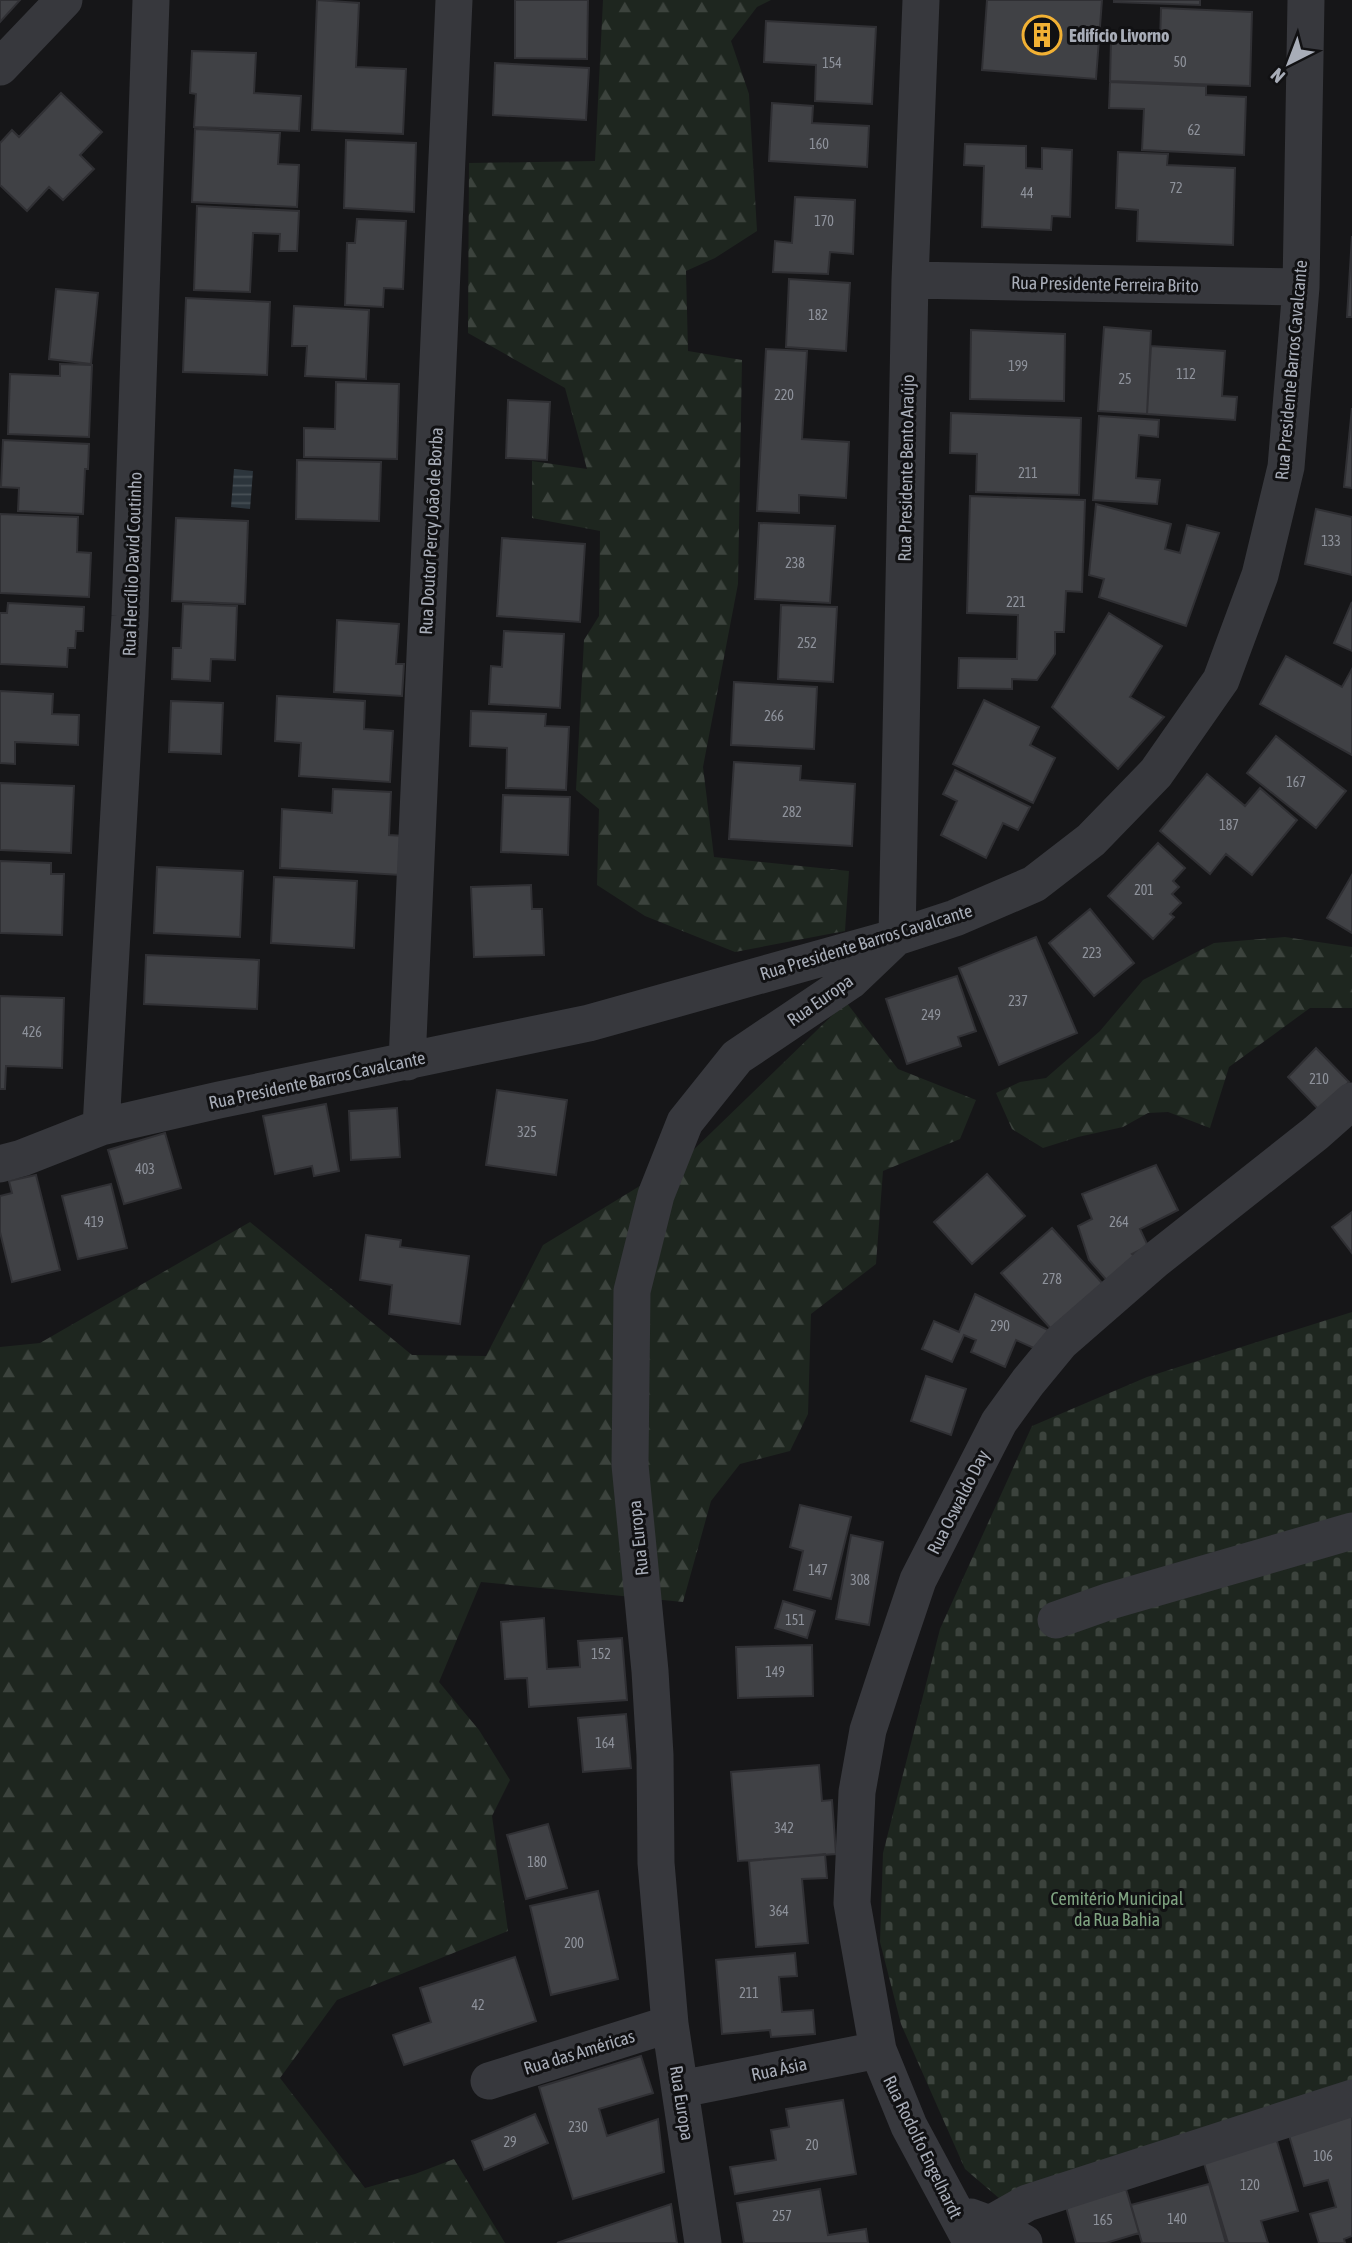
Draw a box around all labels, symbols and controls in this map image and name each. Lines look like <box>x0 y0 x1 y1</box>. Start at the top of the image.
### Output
building icon: Edifício Livorno <box>1021 14 1063 56</box>
place label: Edifício Livorno <box>1069 25 1169 46</box>
north arrow <box>1254 28 1324 98</box>
house number: 50 <box>1173 54 1187 70</box>
house number: 154 <box>822 55 842 71</box>
text: N <box>1266 64 1289 88</box>
house number: 62 <box>1187 122 1201 138</box>
house number: 160 <box>809 136 829 152</box>
house number: 72 <box>1169 180 1183 196</box>
house number: 44 <box>1020 185 1034 201</box>
house number: 170 <box>814 213 834 229</box>
street label: Rua Presidente Barros Cavalcante <box>1271 259 1311 481</box>
street label: Rua Presidente Ferreira Brito <box>1011 272 1199 296</box>
house number: 182 <box>808 307 828 323</box>
house number: 199 <box>1008 358 1028 374</box>
house number: 112 <box>1176 366 1196 382</box>
house number: 25 <box>1118 371 1132 387</box>
street label: Rua Presidente Bento Araújo <box>894 374 918 562</box>
house number: 220 <box>774 387 794 403</box>
street label: Rua Doutor Percy João de Borba <box>415 427 447 635</box>
house number: 211 <box>1018 465 1038 481</box>
street label: Rua Hercílio David Coutinho <box>118 471 146 657</box>
house number: 133 <box>1321 533 1341 549</box>
house number: 238 <box>785 555 805 571</box>
house number: 221 <box>1006 594 1026 610</box>
house number: 252 <box>797 635 817 651</box>
house number: 266 <box>764 708 784 724</box>
house number: 167 <box>1286 774 1306 790</box>
house number: 282 <box>782 804 802 820</box>
house number: 187 <box>1219 817 1239 833</box>
house number: 201 <box>1134 882 1154 898</box>
street label: Rua Presidente Barros Cavalcante <box>757 900 975 984</box>
house number: 223 <box>1082 945 1102 961</box>
street label: Rua Europa <box>783 970 857 1030</box>
house number: 237 <box>1008 993 1028 1009</box>
house number: 249 <box>921 1007 941 1023</box>
house number: 426 <box>22 1024 42 1040</box>
street label: Rua Presidente Barros Cavalcante <box>207 1047 427 1113</box>
house number: 210 <box>1309 1071 1329 1087</box>
house number: 325 <box>517 1124 537 1140</box>
house number: 403 <box>135 1161 155 1177</box>
house number: 419 <box>84 1214 104 1230</box>
house number: 264 <box>1109 1214 1129 1230</box>
house number: 278 <box>1042 1271 1062 1287</box>
house number: 290 <box>990 1318 1010 1334</box>
street label: Rua Oswaldo Day <box>923 1446 993 1558</box>
street label: Rua Europa <box>624 1499 652 1577</box>
house number: 147 <box>808 1562 828 1578</box>
house number: 308 <box>850 1572 870 1588</box>
house number: 151 <box>785 1612 805 1628</box>
house number: 152 <box>591 1646 611 1662</box>
house number: 149 <box>765 1664 785 1680</box>
house number: 164 <box>595 1735 615 1751</box>
house number: 342 <box>774 1820 794 1836</box>
house number: 180 <box>527 1854 547 1870</box>
park label: Cemitério Municipal da Rua Bahia <box>1050 1888 1184 1930</box>
house number: 364 <box>769 1903 789 1919</box>
house number: 200 <box>564 1935 584 1951</box>
house number: 211 <box>739 1985 759 2001</box>
house number: 42 <box>471 1997 485 2013</box>
street label: Rua das Américas <box>521 2025 637 2079</box>
street label: Rua Ásia <box>749 2053 809 2085</box>
street label: Rua Europa <box>666 2064 698 2142</box>
street label: Rua Rodolfo Engelhardt <box>879 2072 967 2222</box>
house number: 230 <box>568 2119 588 2135</box>
house number: 29 <box>503 2134 517 2150</box>
house number: 20 <box>805 2137 819 2153</box>
house number: 106 <box>1313 2148 1333 2164</box>
house number: 120 <box>1240 2177 1260 2193</box>
house number: 257 <box>772 2208 792 2224</box>
house number: 140 <box>1167 2211 1187 2227</box>
house number: 165 <box>1093 2212 1113 2228</box>

